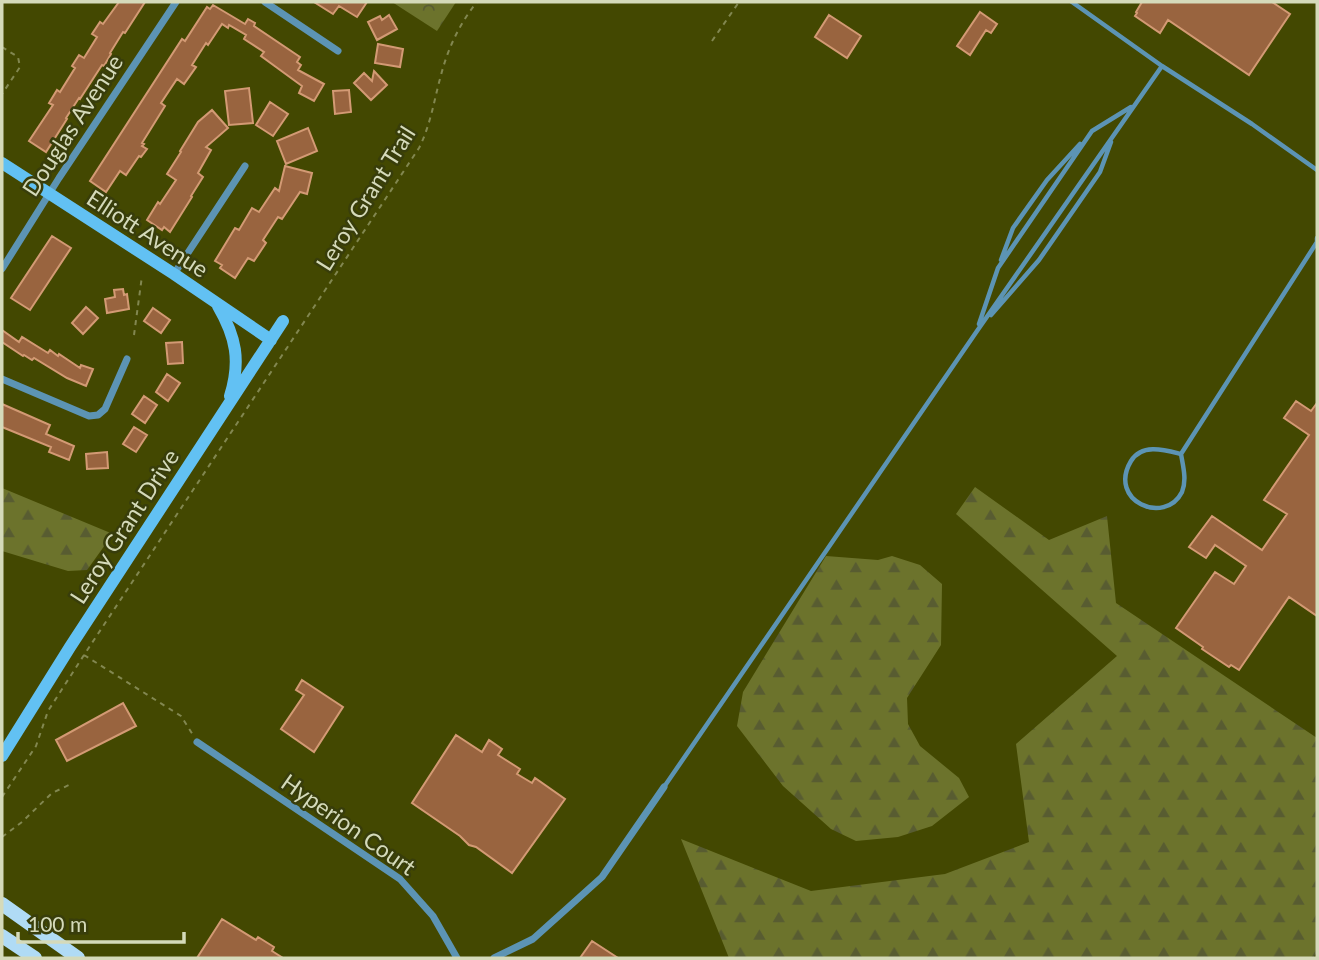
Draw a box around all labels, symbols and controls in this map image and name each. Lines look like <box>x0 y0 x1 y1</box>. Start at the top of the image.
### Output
street label: Douglas Avenue <box>16 49 128 201</box>
street label: Leroy Grant Trail <box>309 121 421 275</box>
street label: Elliott Avenue <box>82 183 214 283</box>
street label: Leroy Grant Drive <box>64 443 184 609</box>
street label: Hyperion Court <box>276 767 422 881</box>
scale bar <box>18 900 184 944</box>
text: 100 m <box>28 911 87 936</box>

